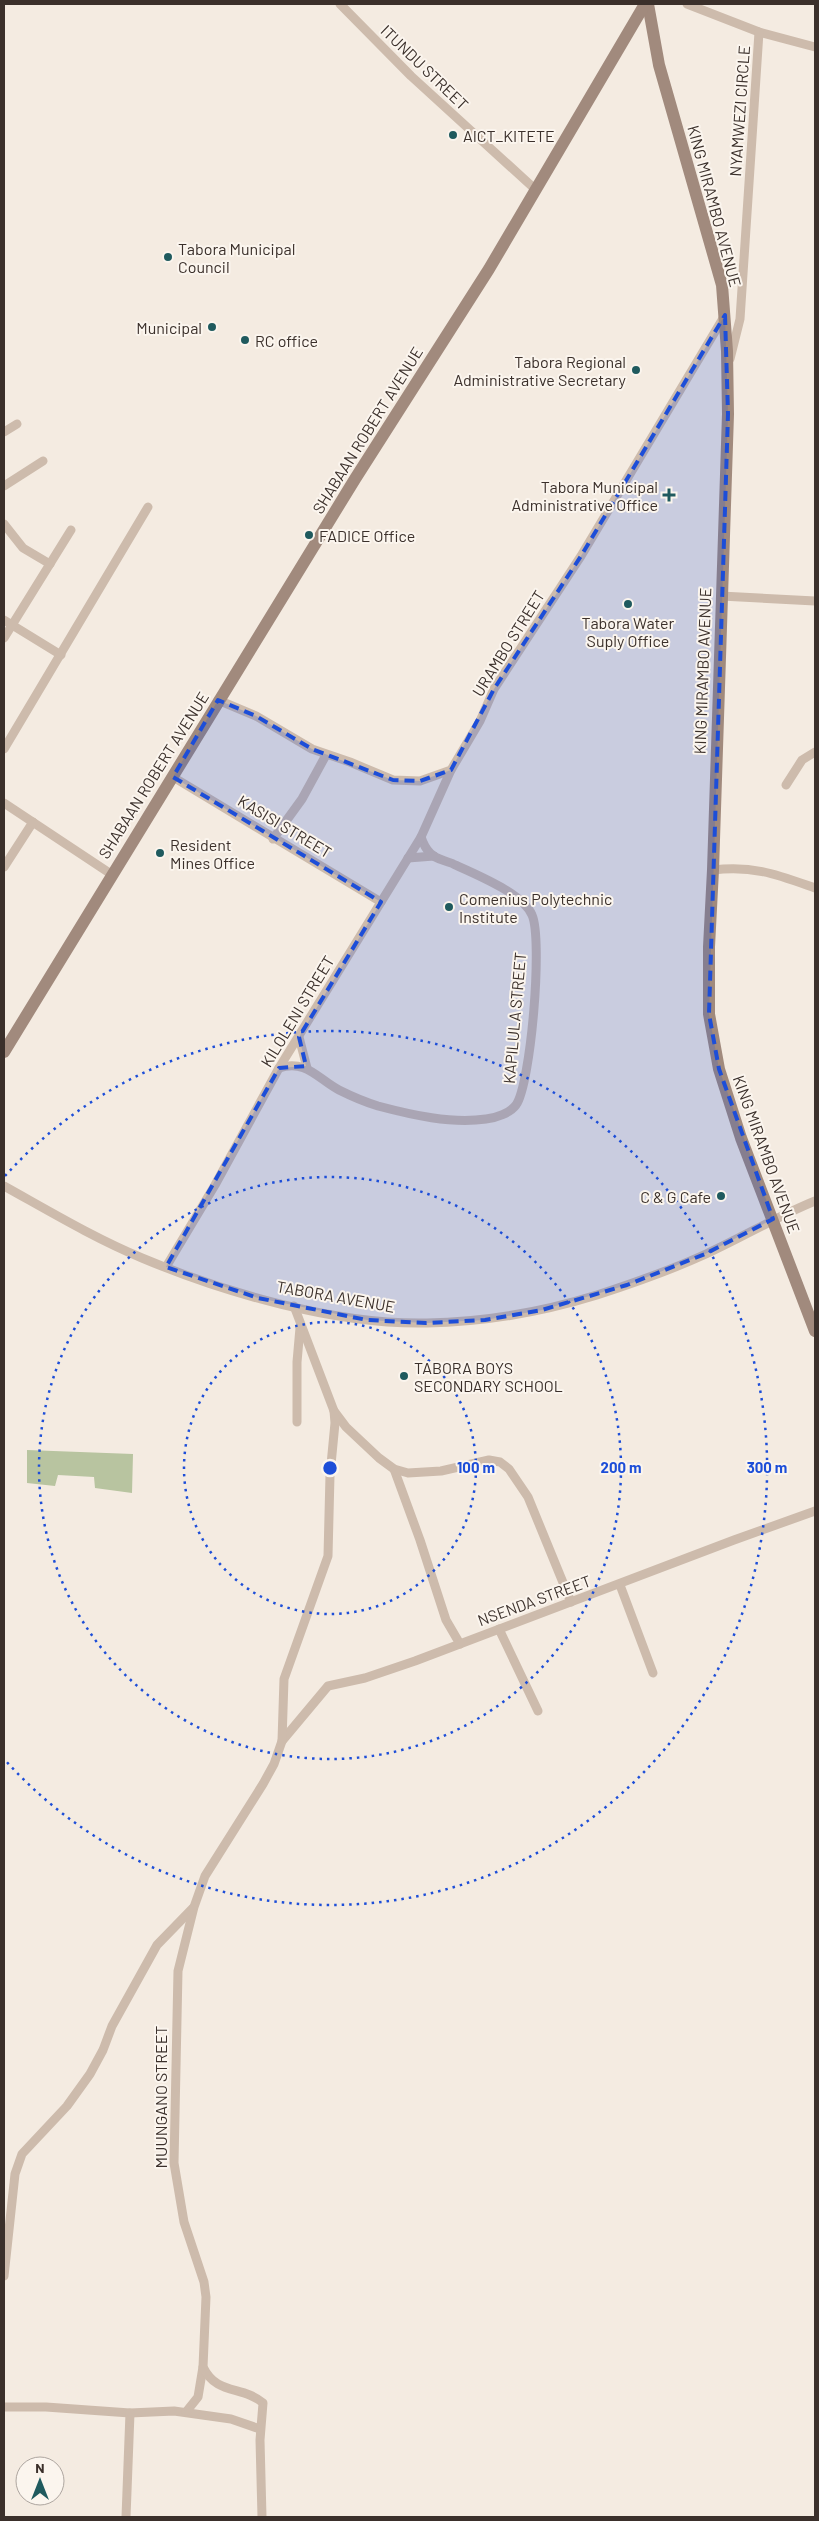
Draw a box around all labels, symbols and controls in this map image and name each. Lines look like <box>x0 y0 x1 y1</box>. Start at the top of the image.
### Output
street label: ITUNDU STREET <box>377 21 473 113</box>
street label: NYAMWEZI CIRCLE <box>725 45 753 177</box>
street label: KING MIRAMBO AVENUE <box>684 123 746 289</box>
place label: AICT_KITETE <box>463 126 555 145</box>
marker: AICT_KITETE <box>447 129 459 141</box>
place label: Tabora Municipal Council <box>178 239 295 276</box>
marker: Tabora Municipal Council <box>162 251 174 263</box>
place label: Municipal <box>136 318 202 337</box>
marker: Municipal <box>206 321 218 333</box>
place label: RC office <box>255 331 318 350</box>
marker: RC office <box>239 334 251 346</box>
street label: SHABAAN ROBERT AVENUE <box>308 343 426 517</box>
place label: Tabora Regional Administrative Secretary <box>453 352 627 389</box>
marker: Tabora Regional Administrative Secretary <box>630 364 642 376</box>
place label: Tabora Municipal Administrative Office <box>512 477 658 514</box>
marker: Tabora Municipal Administrative Office <box>662 488 676 502</box>
place label: FADICE Office <box>319 526 415 545</box>
marker: FADICE Office <box>303 529 315 541</box>
street label: URAMBO STREET <box>468 586 548 700</box>
street label: KING MIRAMBO AVENUE <box>690 587 714 755</box>
marker: Tabora Water Suply Office <box>622 598 634 610</box>
place label: Tabora Water Suply Office <box>582 613 675 650</box>
street label: SHABAAN ROBERT AVENUE <box>94 688 212 862</box>
street label: KASISI STREET <box>235 791 335 861</box>
place label: Resident Mines Office <box>170 835 255 872</box>
marker: Resident Mines Office <box>154 847 166 859</box>
place label: Comenius Polytechnic Institute <box>459 889 612 926</box>
marker: Comenius Polytechnic Institute <box>443 901 455 913</box>
street label: KAPILULA STREET <box>499 951 529 1085</box>
street label: KILOLENI STREET <box>256 952 338 1070</box>
street label: KING MIRAMBO AVENUE <box>730 1072 804 1236</box>
place label: C & G Cafe <box>640 1187 711 1206</box>
marker: C & G Cafe <box>715 1190 727 1202</box>
street label: TABORA AVENUE <box>275 1276 397 1316</box>
place label: TABORA BOYS SECONDARY SCHOOL <box>414 1358 563 1395</box>
marker: TABORA BOYS SECONDARY SCHOOL <box>398 1370 410 1382</box>
text: 100 m <box>457 1458 495 1476</box>
text: 200 m <box>600 1458 642 1476</box>
text: 300 m <box>747 1458 787 1476</box>
centre of rings <box>321 1459 339 1477</box>
street label: NSENDA STREET <box>475 1571 593 1629</box>
street label: MUUNGANO STREET <box>151 2026 170 2168</box>
north arrow <box>15 2456 65 2506</box>
text: N <box>35 2459 45 2476</box>

